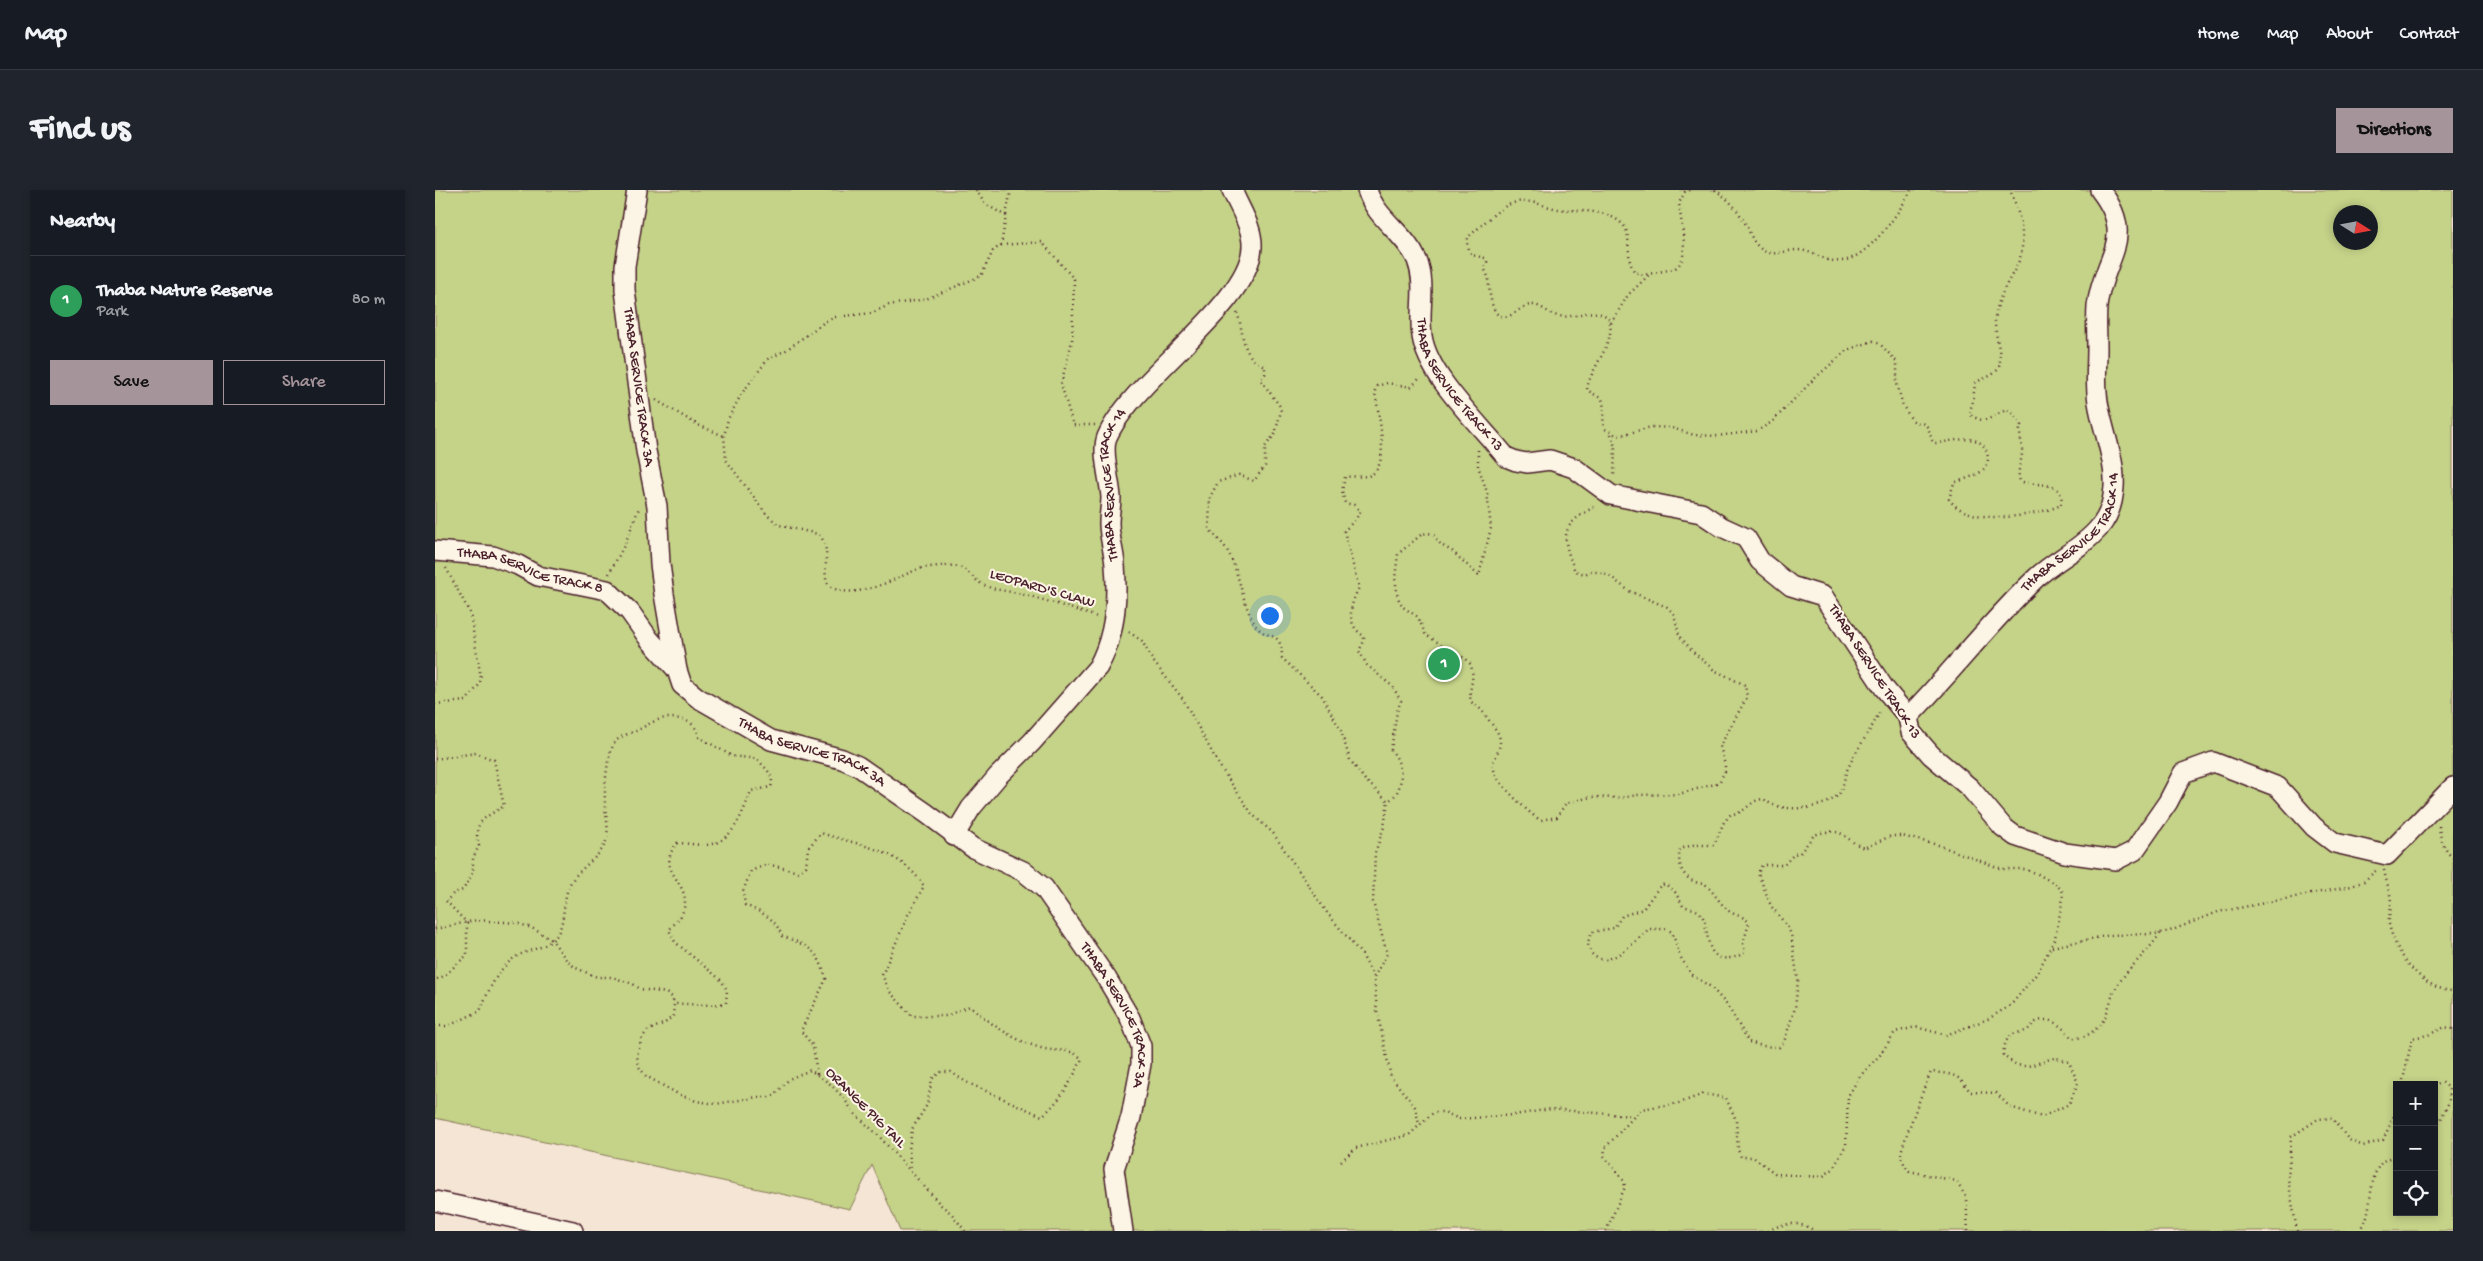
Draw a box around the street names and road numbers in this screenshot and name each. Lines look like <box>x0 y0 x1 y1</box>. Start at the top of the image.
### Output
street label: THABA SERVICE TRACK 3A <box>618 306 658 469</box>
street label: THABA SERVICE TRACK 13 <box>1412 317 1507 456</box>
street label: THABA SERVICE TRACK 14 <box>1096 405 1131 563</box>
street label: THABA SERVICE TRACK 14 <box>2017 472 2123 597</box>
street label: THABA SERVICE TRACK 8 <box>456 544 604 598</box>
street label: LEOPARD'S CLAW <box>988 565 1097 613</box>
street label: THABA SERVICE TRACK 13 <box>1823 601 1924 743</box>
street label: THABA SERVICE TRACK 3A <box>733 713 890 792</box>
street label: THABA SERVICE TRACK 3A <box>1075 938 1150 1090</box>
street label: ORANGE PIG TAIL <box>821 1064 909 1152</box>

